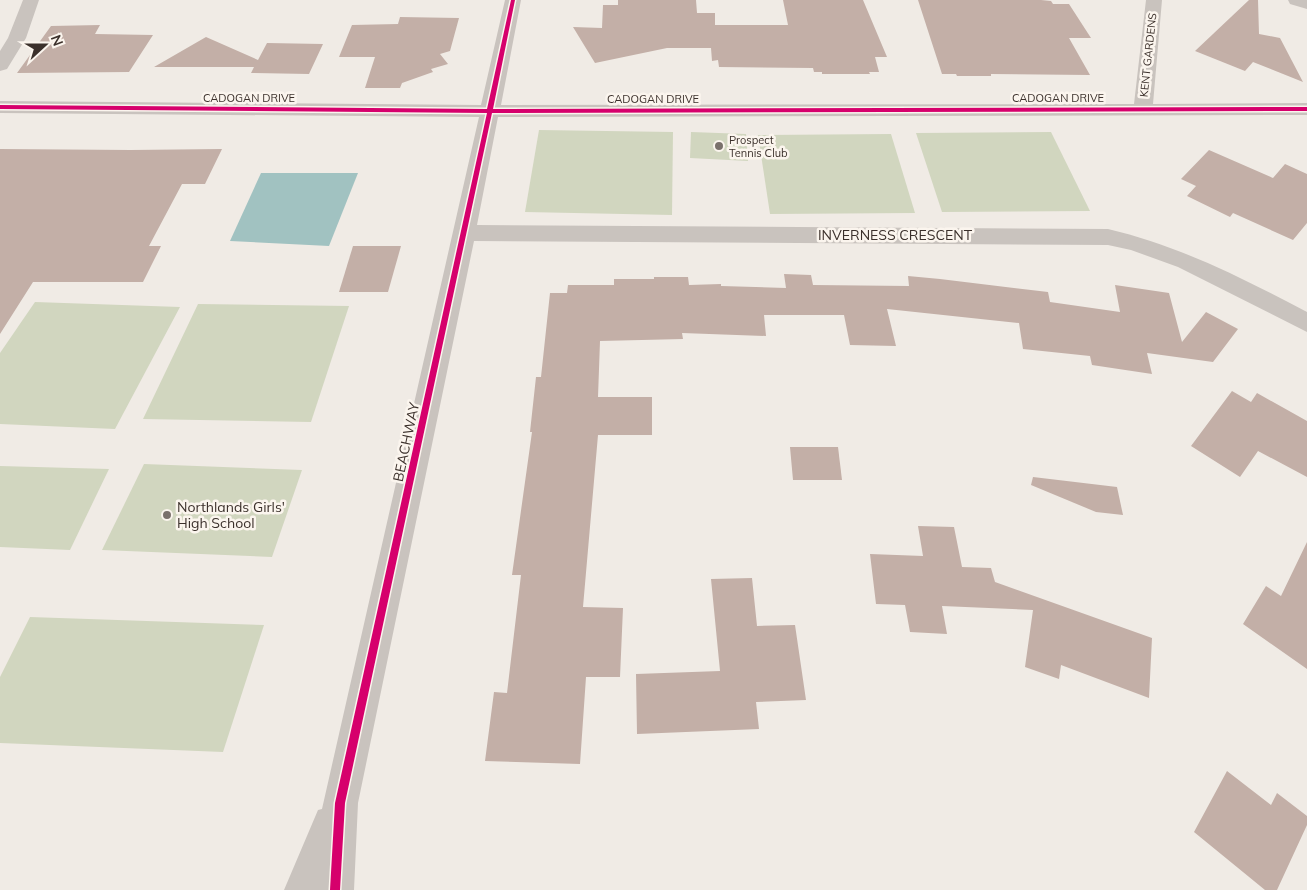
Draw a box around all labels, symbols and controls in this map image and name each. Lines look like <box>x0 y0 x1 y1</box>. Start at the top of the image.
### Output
street label: KENT GARDENS <box>1137 12 1159 98</box>
north arrow <box>20 20 70 70</box>
text: N <box>47 32 67 49</box>
street label: CADOGAN DRIVE <box>203 91 295 105</box>
street label: CADOGAN DRIVE <box>1012 91 1104 105</box>
street label: CADOGAN DRIVE <box>607 92 699 106</box>
place label: Prospect Tennis Club <box>729 133 788 160</box>
marker: Prospect Tennis Club <box>713 140 725 152</box>
street label: INVERNESS CRESCENT <box>818 226 973 244</box>
street label: BEACHWAY <box>389 400 423 483</box>
place label: Northlands Girls' High School <box>177 498 285 532</box>
marker: Northlands Girls' High School <box>161 509 173 521</box>

